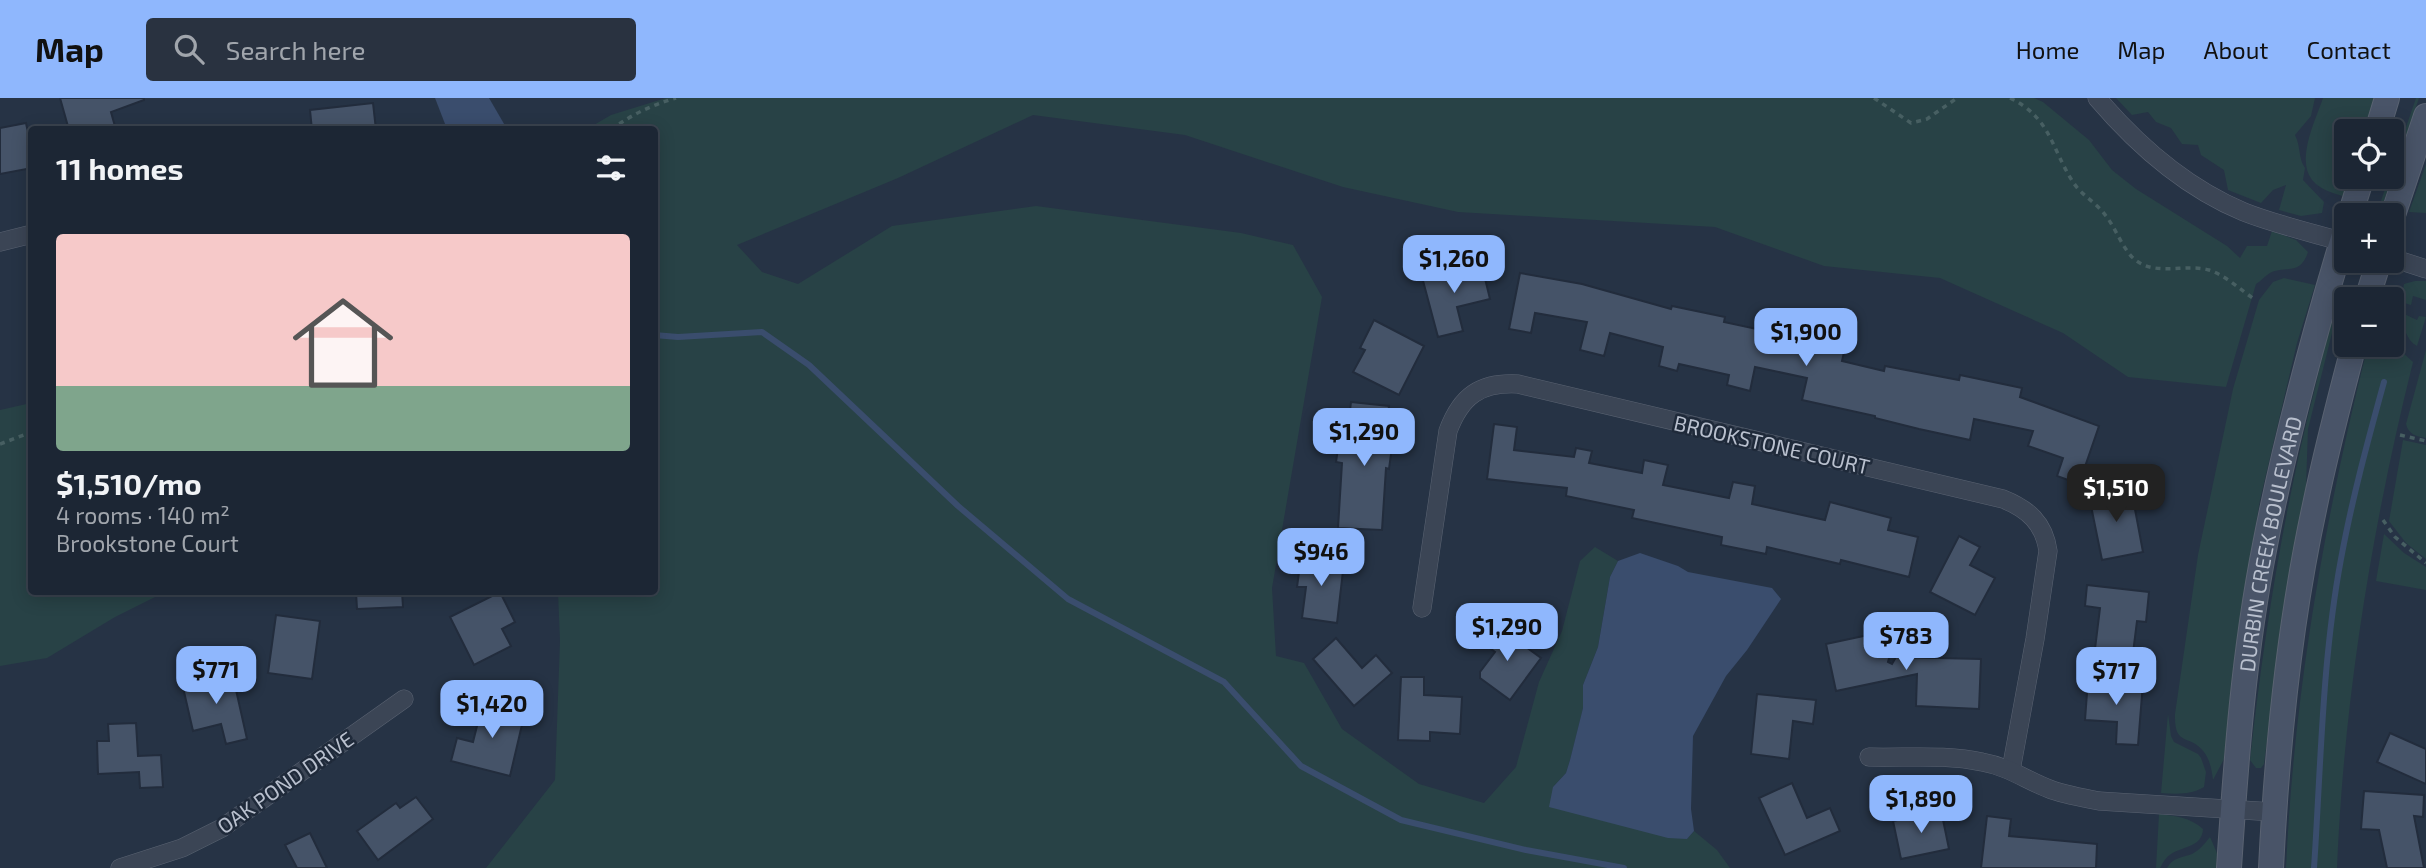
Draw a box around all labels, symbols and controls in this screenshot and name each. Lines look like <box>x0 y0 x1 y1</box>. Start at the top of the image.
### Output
search box <box>146 18 636 81</box>
text: Map <box>35 29 104 69</box>
icon: search <box>170 30 208 68</box>
text: Search here <box>226 34 365 65</box>
text: Home <box>2016 35 2079 64</box>
text: Map <box>2117 35 2165 64</box>
text: About <box>2203 35 2269 64</box>
text: Contact <box>2307 35 2391 64</box>
map controls <box>2334 119 2404 357</box>
button: locate <box>2334 119 2404 189</box>
icon: filters <box>592 149 630 187</box>
text: 11 homes <box>56 150 183 186</box>
button: + <box>2334 203 2404 273</box>
pin: $1,260 <box>1397 236 1511 295</box>
text: $1,260 <box>1419 244 1489 272</box>
icon: home <box>280 280 406 406</box>
button: − <box>2334 287 2404 357</box>
pin: $1,900 <box>1749 308 1863 368</box>
text: $1,900 <box>1770 317 1842 345</box>
pin: $1,290 <box>1307 408 1421 468</box>
street label: BROOKSTONE COURT <box>1672 409 1872 479</box>
street label: DURBIN CREEK BOULEVARD <box>2233 413 2306 673</box>
text: $1,290 <box>1329 417 1399 445</box>
pin: $1,510 <box>2059 464 2173 524</box>
text: $1,510/mo <box>56 465 202 501</box>
text: $1,510 <box>2083 473 2149 501</box>
text: 4 rooms · 140 m² <box>56 501 230 529</box>
pin: $946 <box>1280 528 1362 588</box>
text: Brookstone Court <box>56 529 239 557</box>
text: $946 <box>1293 537 1349 565</box>
pin: $1,290 <box>1450 603 1564 663</box>
text: $1,290 <box>1472 612 1542 640</box>
pin: $783 <box>1865 612 1947 672</box>
text: $783 <box>1880 621 1932 649</box>
pin: $771 <box>175 646 257 706</box>
pin: $717 <box>2075 648 2157 707</box>
text: $771 <box>192 655 240 683</box>
text: $717 <box>2092 656 2140 684</box>
pin: $1,420 <box>435 680 549 740</box>
text: $1,420 <box>456 689 528 717</box>
street label: OAK POND DRIVE <box>212 726 358 838</box>
pin: $1,890 <box>1864 776 1978 835</box>
text: $1,890 <box>1885 784 1957 812</box>

